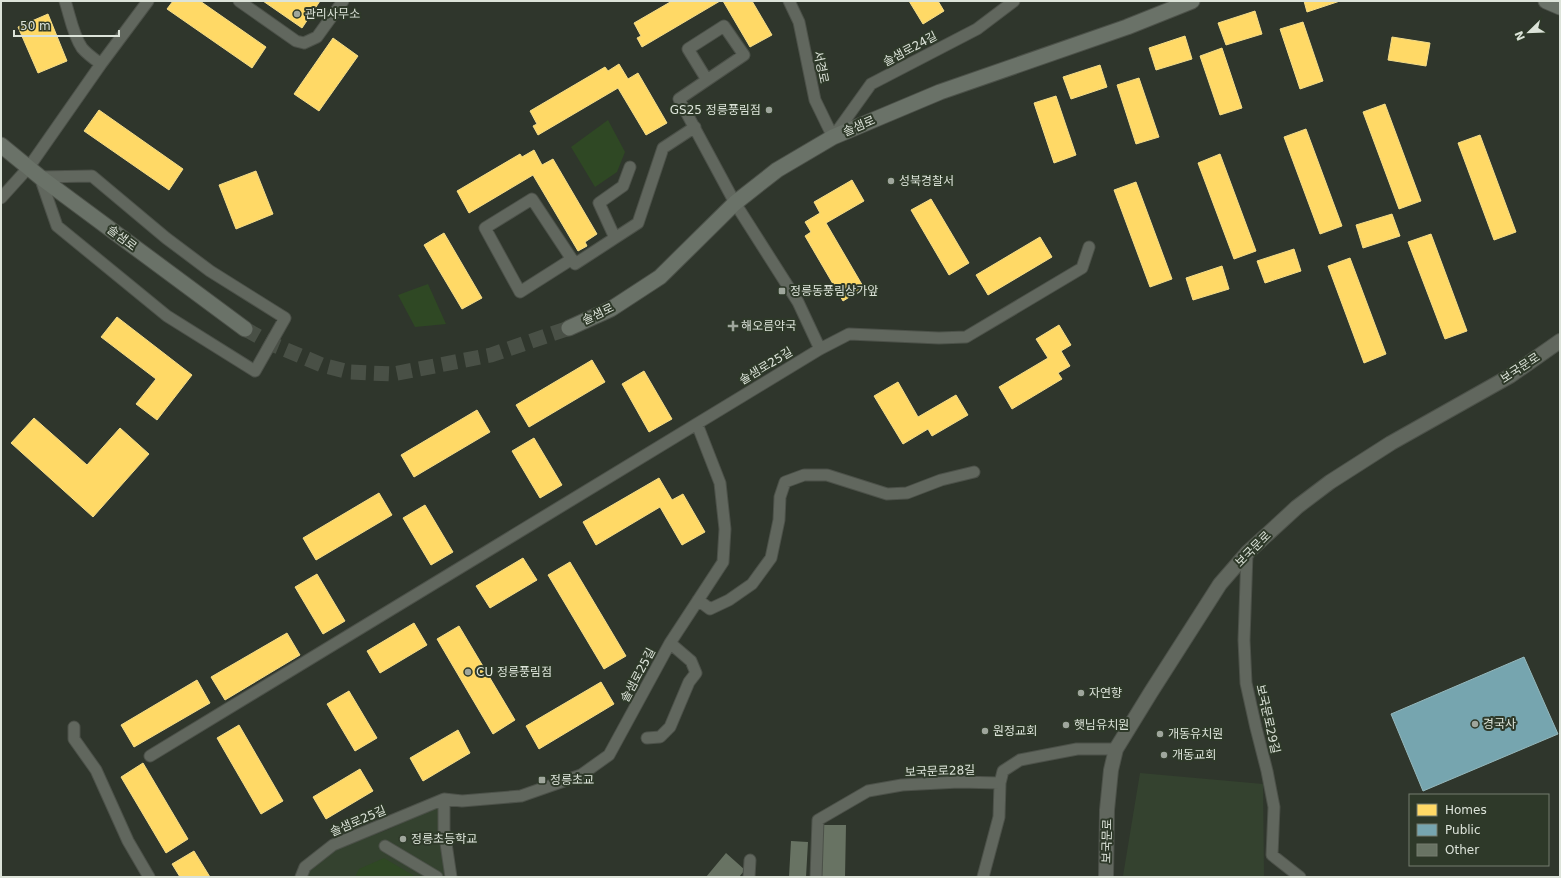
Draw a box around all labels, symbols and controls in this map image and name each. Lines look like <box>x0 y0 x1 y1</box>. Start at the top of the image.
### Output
place label: 관리사무소 <box>305 7 360 21</box>
marker: 관리사무소 <box>292 9 302 19</box>
scale bar <box>14 12 119 38</box>
north arrow <box>1509 12 1549 52</box>
text: 50 m <box>20 19 51 33</box>
street label: 솔샘로24길 <box>880 29 940 69</box>
text: N <box>1512 29 1528 42</box>
street label: 서경로 <box>811 49 831 85</box>
place label: GS25 정릉풍림점 <box>670 103 761 117</box>
marker: GS25 정릉풍림점 <box>764 105 774 115</box>
street label: 솔샘로 <box>841 113 877 139</box>
place label: 성북경찰서 <box>899 174 954 188</box>
marker: 성북경찰서 <box>886 176 896 186</box>
street label: 솔샘로 <box>105 222 139 254</box>
place label: 정릉동풍림상가앞 <box>790 284 878 298</box>
marker: 정릉동풍림상가앞 <box>777 286 787 296</box>
street label: 솔샘로 <box>580 300 616 328</box>
place label: 해오름약국 <box>741 319 796 333</box>
marker: 해오름약국 <box>728 321 738 331</box>
street label: 솔샘로25길 <box>737 345 795 387</box>
street label: 보국문로 <box>1498 350 1542 386</box>
street label: 보국문로 <box>1232 528 1274 570</box>
street label: 솔샘로25길 <box>618 645 658 705</box>
place label: CU 정릉풍림점 <box>476 665 552 679</box>
marker: CU 정릉풍림점 <box>463 667 473 677</box>
street label: 보국문로29길 <box>1253 683 1283 755</box>
place label: 자연향 <box>1089 686 1122 700</box>
marker: 자연향 <box>1076 688 1086 698</box>
place label: 경국사 <box>1483 717 1516 731</box>
place label: 햇님유치원 <box>1074 718 1129 732</box>
marker: 경국사 <box>1470 719 1480 729</box>
marker: 햇님유치원 <box>1061 720 1071 730</box>
place label: 원정교회 <box>993 724 1037 738</box>
marker: 원정교회 <box>980 726 990 736</box>
place label: 개동유치원 <box>1168 727 1223 741</box>
marker: 개동유치원 <box>1155 729 1165 739</box>
place label: 개동교회 <box>1172 748 1216 762</box>
marker: 개동교회 <box>1159 750 1169 760</box>
street label: 보국문로28길 <box>905 763 975 779</box>
place label: 정릉초교 <box>550 773 594 787</box>
marker: 정릉초교 <box>537 775 547 785</box>
legend <box>1409 794 1549 866</box>
street label: 솔샘로25길 <box>328 803 388 839</box>
text: Homes <box>1445 803 1487 817</box>
street label: 보국문로 <box>1100 819 1114 863</box>
text: Public <box>1445 823 1481 837</box>
place label: 정릉초등학교 <box>411 832 477 846</box>
marker: 정릉초등학교 <box>398 834 408 844</box>
text: Other <box>1445 843 1479 857</box>

